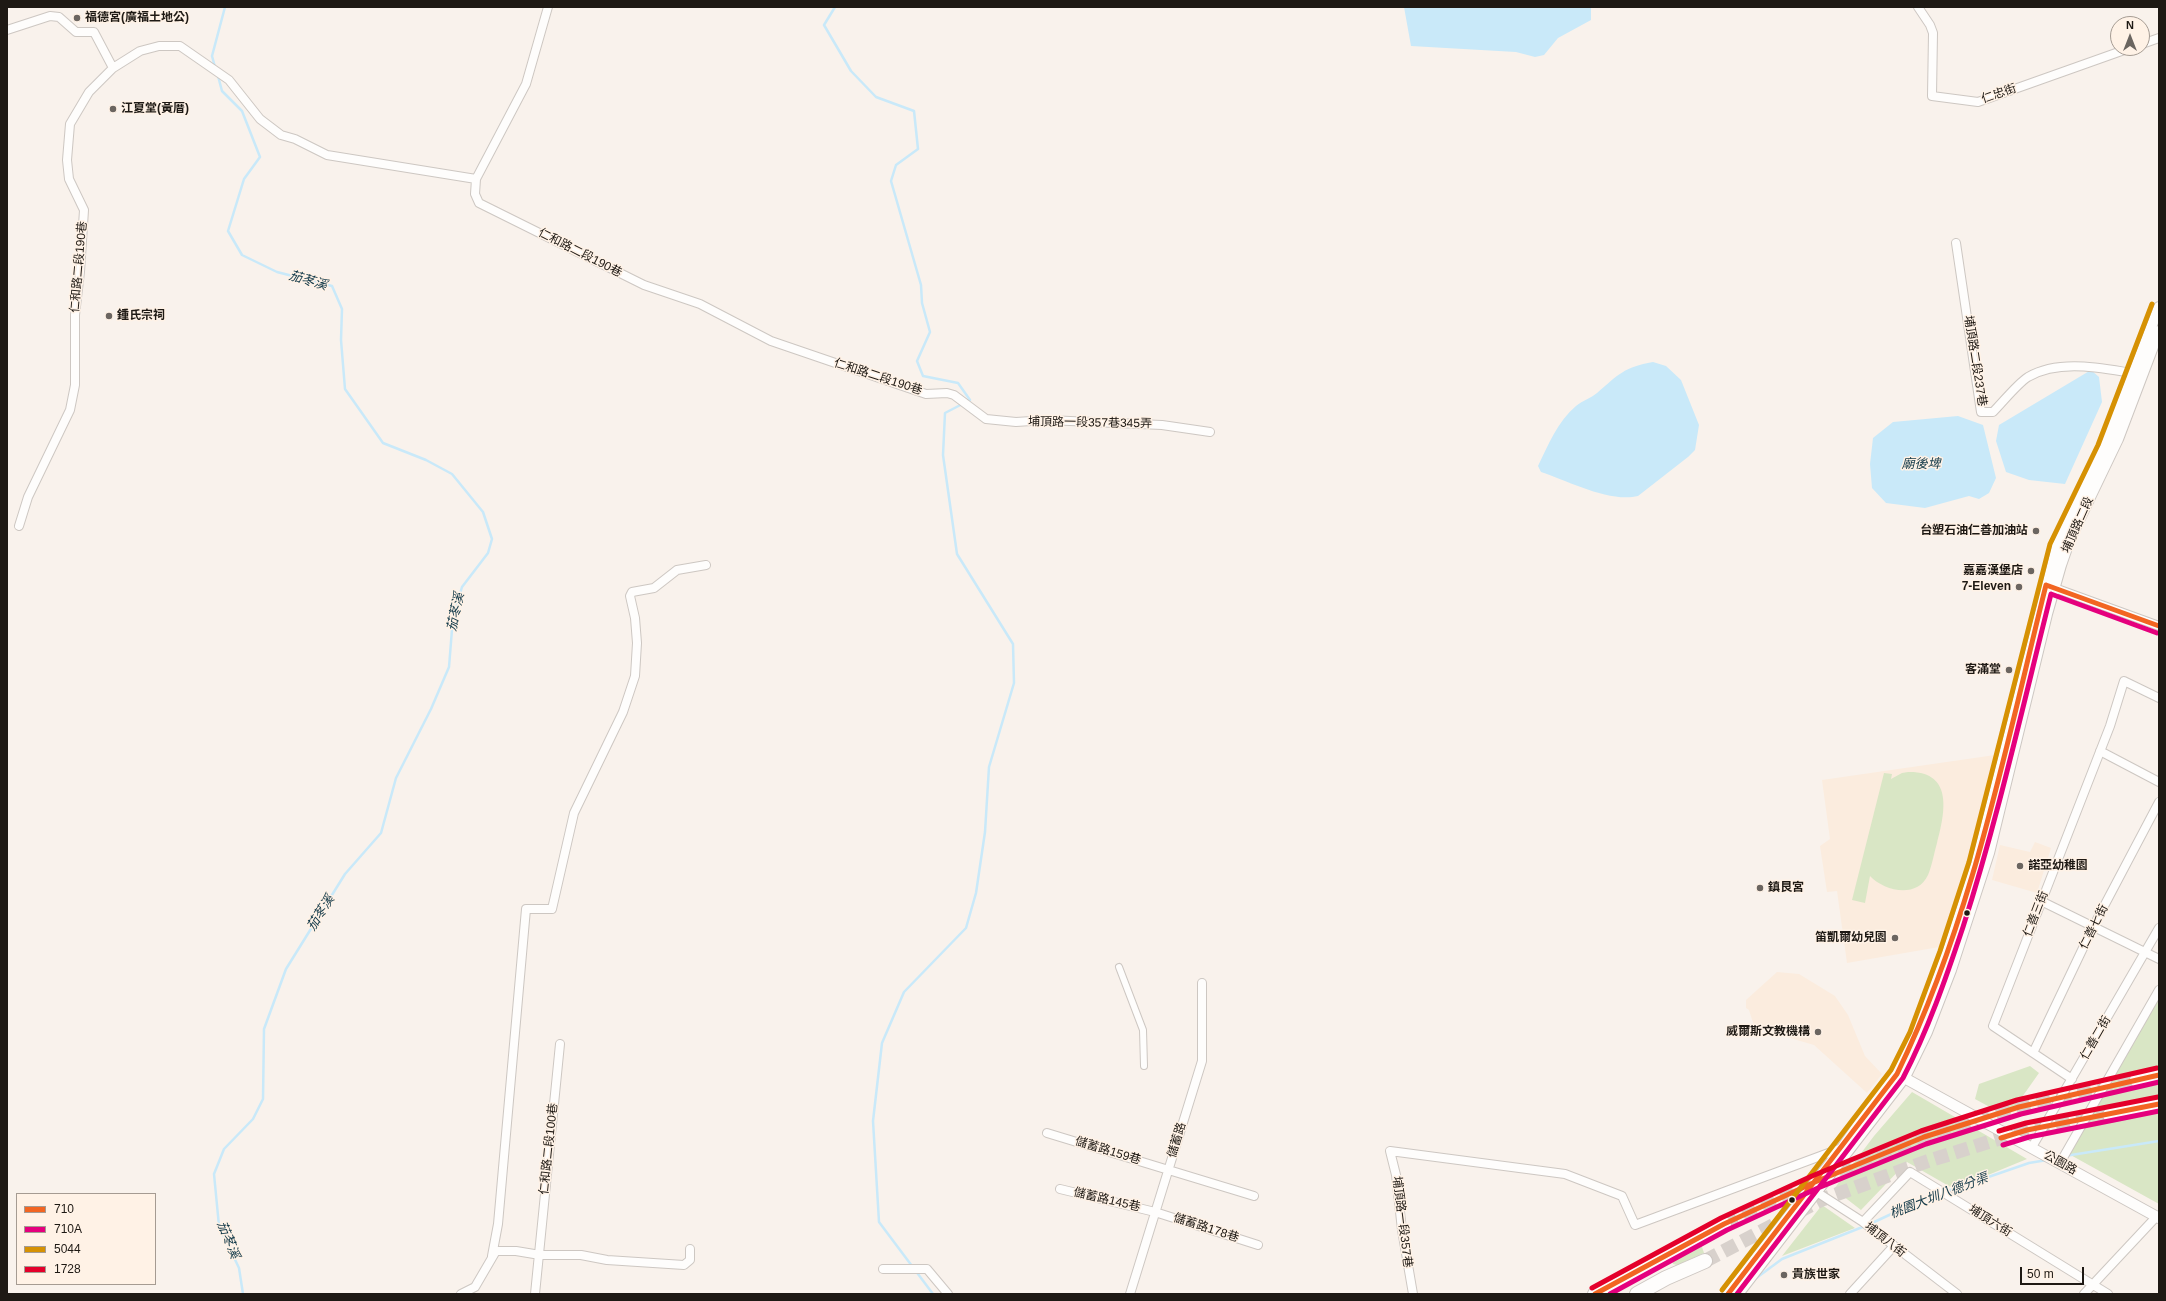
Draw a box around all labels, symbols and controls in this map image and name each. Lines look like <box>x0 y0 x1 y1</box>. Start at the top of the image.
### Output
place label: 福德宮(廣福土地公) <box>85 11 189 25</box>
marker: 福德宮(廣福土地公) <box>72 13 82 23</box>
north arrow <box>2110 16 2150 56</box>
text: N <box>2126 19 2134 31</box>
street label: 仁忠街 <box>1980 81 2018 107</box>
place label: 江夏堂(黃厝) <box>121 102 189 116</box>
marker: 江夏堂(黃厝) <box>108 104 118 114</box>
street label: 仁和路二段190巷 <box>68 221 90 313</box>
street label: 仁和路二段190巷 <box>536 226 624 280</box>
water label: 茄苳溪 <box>287 268 329 294</box>
place label: 鍾氏宗祠 <box>117 309 165 323</box>
marker: 鍾氏宗祠 <box>104 311 114 321</box>
street label: 埔頂路二段237巷 <box>1961 314 1989 408</box>
street label: 仁和路二段190巷 <box>832 356 924 398</box>
street label: 埔頂路一段357巷345弄 <box>1028 415 1152 431</box>
water label: 廟後埤 <box>1902 456 1940 472</box>
street label: 埔頂路二段 <box>2059 495 2097 555</box>
place label: 台塑石油仁善加油站 <box>1920 524 2028 538</box>
marker: 台塑石油仁善加油站 <box>2031 526 2041 536</box>
place label: 嘉嘉漢堡店 <box>1963 564 2023 578</box>
marker: 嘉嘉漢堡店 <box>2026 566 2036 576</box>
place label: 7-Eleven <box>1962 580 2011 594</box>
marker: 7-Eleven <box>2014 582 2024 592</box>
water label: 茄苳溪 <box>444 591 468 633</box>
place label: 客滿堂 <box>1965 663 2001 677</box>
marker: 客滿堂 <box>2004 665 2014 675</box>
place label: 諾亞幼稚園 <box>2028 859 2088 873</box>
marker: 諾亞幼稚園 <box>2015 861 2025 871</box>
place label: 鎮艮宮 <box>1768 881 1804 895</box>
marker: 鎮艮宮 <box>1755 883 1765 893</box>
street label: 仁善三街 <box>2021 889 2051 939</box>
water label: 茄苳溪 <box>304 892 338 934</box>
street label: 仁善七街 <box>2077 902 2111 952</box>
unlabelled marker <box>1962 908 1972 918</box>
place label: 笛凱爾幼兒園 <box>1815 931 1887 945</box>
marker: 笛凱爾幼兒園 <box>1890 933 1900 943</box>
street label: 仁善二街 <box>2078 1014 2114 1062</box>
place label: 威爾斯文教機構 <box>1726 1025 1810 1039</box>
marker: 威爾斯文教機構 <box>1813 1027 1823 1037</box>
street label: 仁和路二段100巷 <box>537 1102 561 1196</box>
street label: 儲蓄路 <box>1165 1121 1189 1159</box>
street label: 儲蓄路159巷 <box>1073 1134 1143 1168</box>
street label: 公園路 <box>2041 1148 2079 1178</box>
water label: 桃園大圳八德分渠 <box>1888 1170 1990 1222</box>
street label: 埔頂路一段357巷 <box>1389 1175 1415 1269</box>
street label: 儲蓄路145巷 <box>1072 1185 1142 1215</box>
legend <box>16 1193 156 1285</box>
unlabelled marker <box>1787 1195 1797 1205</box>
text: 710 <box>54 1202 74 1216</box>
street label: 埔頂六街 <box>1966 1202 2014 1240</box>
street label: 儲蓄路178巷 <box>1171 1211 1241 1245</box>
water label: 茄苳溪 <box>213 1219 243 1261</box>
street label: 埔頂八街 <box>1862 1220 1908 1260</box>
text: 710A <box>54 1222 82 1236</box>
text: 5044 <box>54 1242 81 1256</box>
scale bar <box>2022 1259 2086 1285</box>
text: 1728 <box>54 1262 81 1276</box>
text: 50 m <box>2027 1267 2054 1281</box>
place label: 貴族世家 <box>1792 1268 1840 1282</box>
marker: 貴族世家 <box>1779 1270 1789 1280</box>

